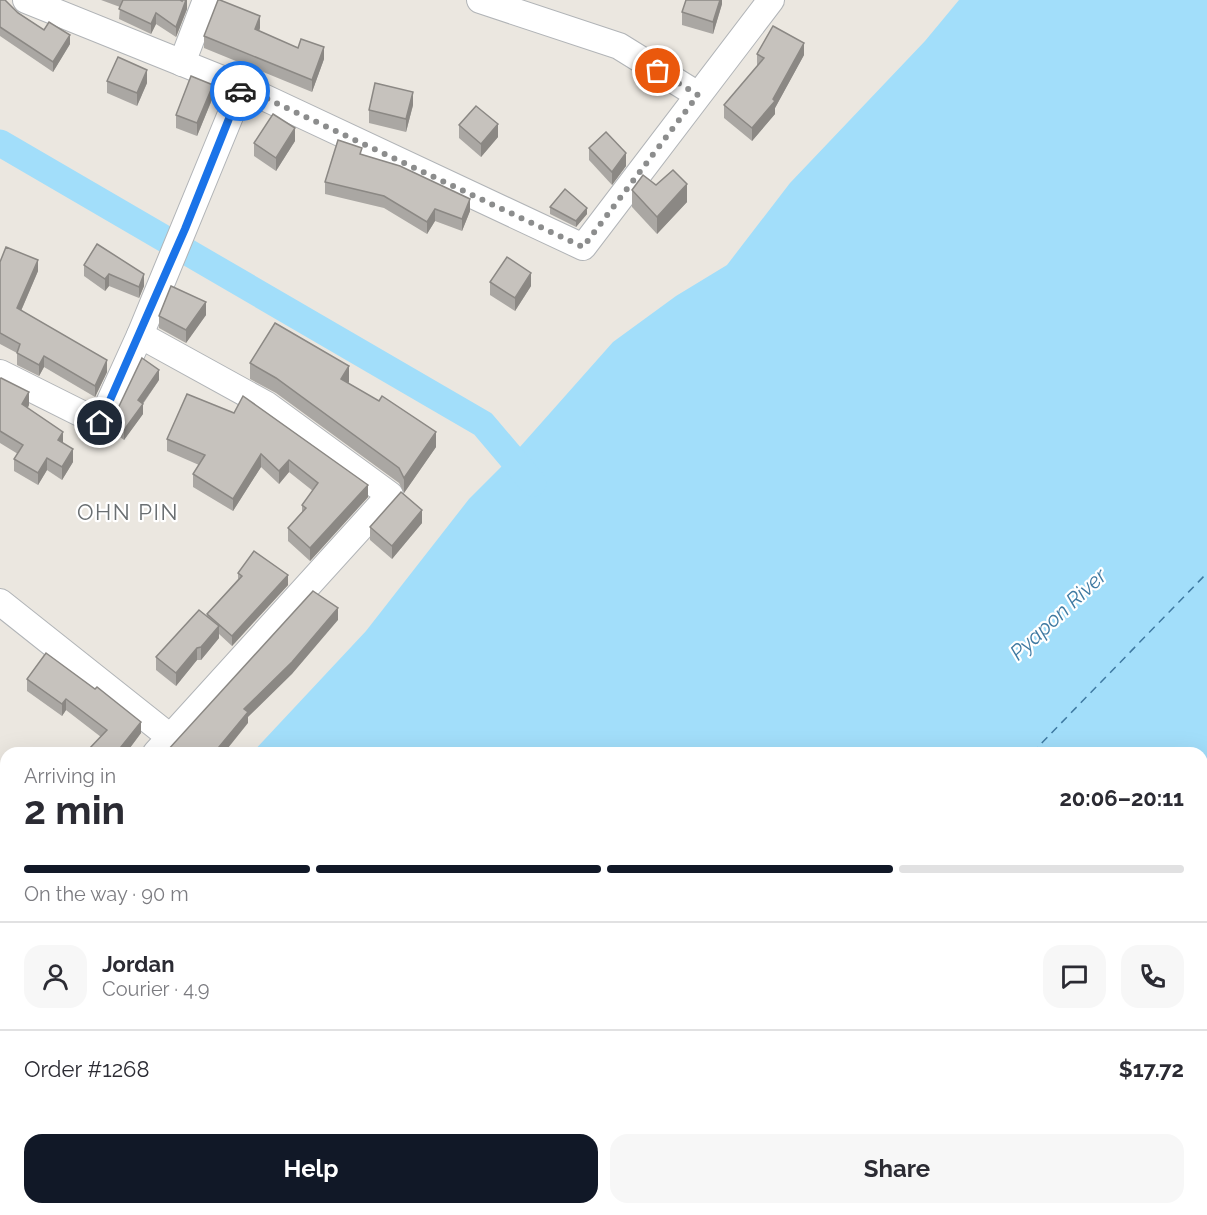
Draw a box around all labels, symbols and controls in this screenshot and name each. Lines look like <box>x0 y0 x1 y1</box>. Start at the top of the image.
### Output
pin <box>632 45 683 96</box>
icon: bag <box>641 54 674 87</box>
courier <box>210 61 270 121</box>
icon: car <box>224 75 257 108</box>
pin <box>74 397 125 448</box>
icon: home <box>83 406 116 439</box>
district label: OHN PIN <box>77 499 179 525</box>
water label: Pyapon River <box>1005 562 1112 665</box>
text: Arriving in <box>24 764 116 788</box>
text: 20:06–20:11 <box>1059 785 1184 811</box>
text: 2 min <box>24 787 125 833</box>
text: On the way · 90 m <box>24 882 189 906</box>
button: person <box>24 945 87 1008</box>
button: chat <box>1043 945 1106 1008</box>
button: phone <box>1121 945 1184 1008</box>
text: Jordan <box>102 951 174 977</box>
text: Courier · 4.9 <box>102 977 210 1001</box>
text: Order #1268 <box>24 1056 149 1082</box>
text: $17.72 <box>1119 1056 1184 1082</box>
button: Help <box>24 1134 598 1203</box>
button: Share <box>610 1134 1184 1203</box>

